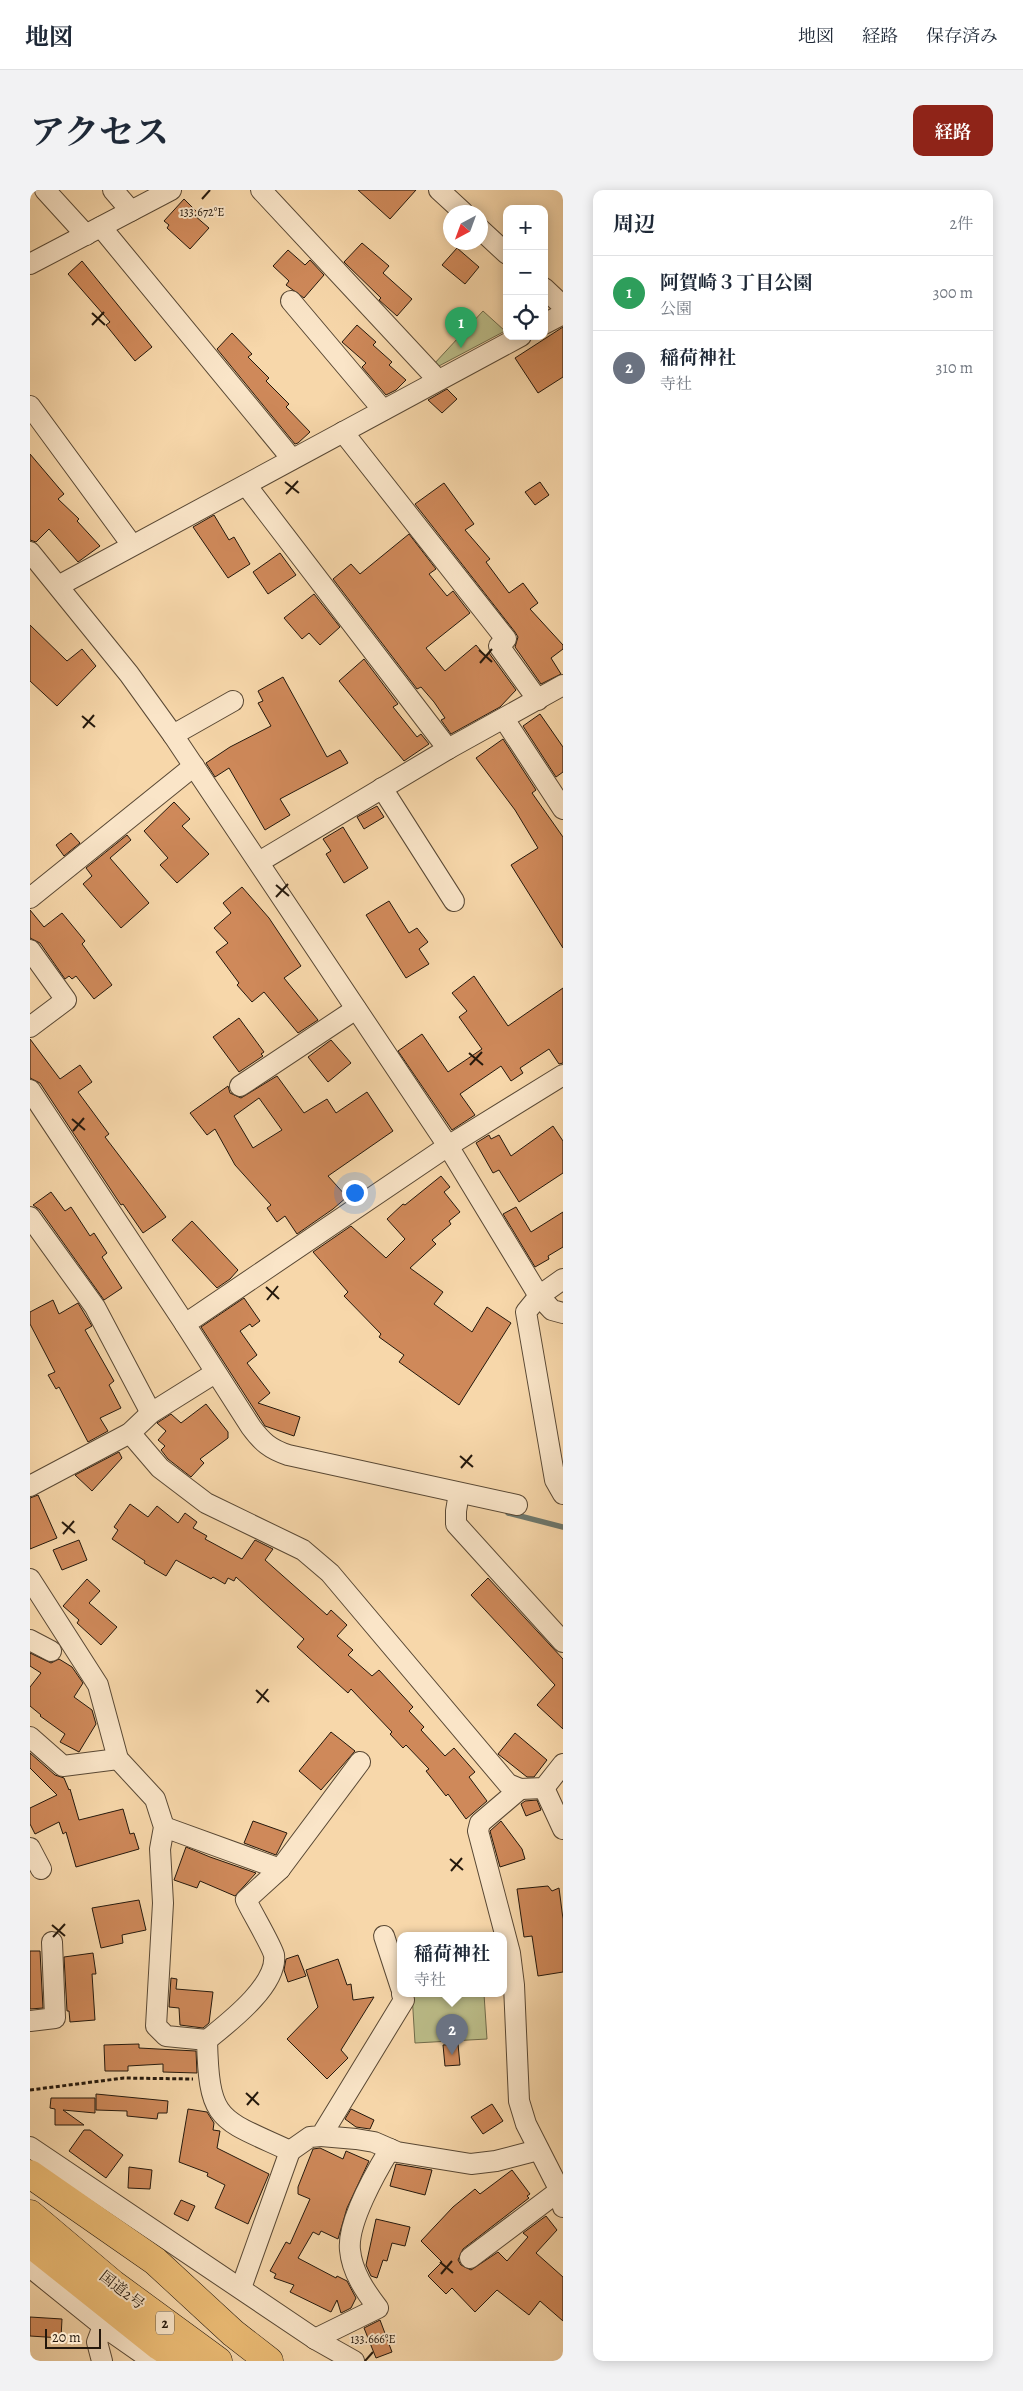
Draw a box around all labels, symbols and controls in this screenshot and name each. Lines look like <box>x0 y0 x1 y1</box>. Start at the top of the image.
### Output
text: 地図 <box>25 21 73 53</box>
text: 地図 <box>798 24 834 48</box>
text: 経路 <box>862 24 898 48</box>
text: 保存済み <box>926 24 998 48</box>
button: 経路 <box>913 105 993 156</box>
text: アクセス <box>30 108 169 156</box>
text: 133.672°E <box>180 204 224 220</box>
north arrow <box>443 205 488 250</box>
map controls <box>503 205 548 340</box>
button: + <box>503 205 548 250</box>
text: 周辺 <box>613 210 655 238</box>
text: 2件 <box>949 213 973 235</box>
button: − <box>503 250 548 295</box>
text: 阿賀崎３丁目公園 <box>660 270 812 296</box>
text: 1 <box>626 282 632 304</box>
text: 300 m <box>933 282 973 304</box>
button: locate <box>503 295 548 340</box>
text: 公園 <box>660 298 692 320</box>
pin: 1 <box>445 307 477 348</box>
text: 稲荷神社 <box>660 345 736 371</box>
text: 2 <box>625 357 633 379</box>
text: 310 m <box>936 357 973 379</box>
text: 寺社 <box>660 373 692 395</box>
your location <box>342 1180 368 1206</box>
popup <box>397 1932 507 1997</box>
text: 稲荷神社 <box>414 1941 490 1967</box>
text: 寺社 <box>414 1969 446 1991</box>
pin: 2 <box>436 2014 468 2055</box>
street label: 国道2号 <box>95 2266 149 2314</box>
road number: 2 <box>156 2312 174 2334</box>
scale bar <box>45 2326 101 2349</box>
text: 20 m <box>52 2328 81 2347</box>
text: 133.666°E <box>350 2331 396 2347</box>

